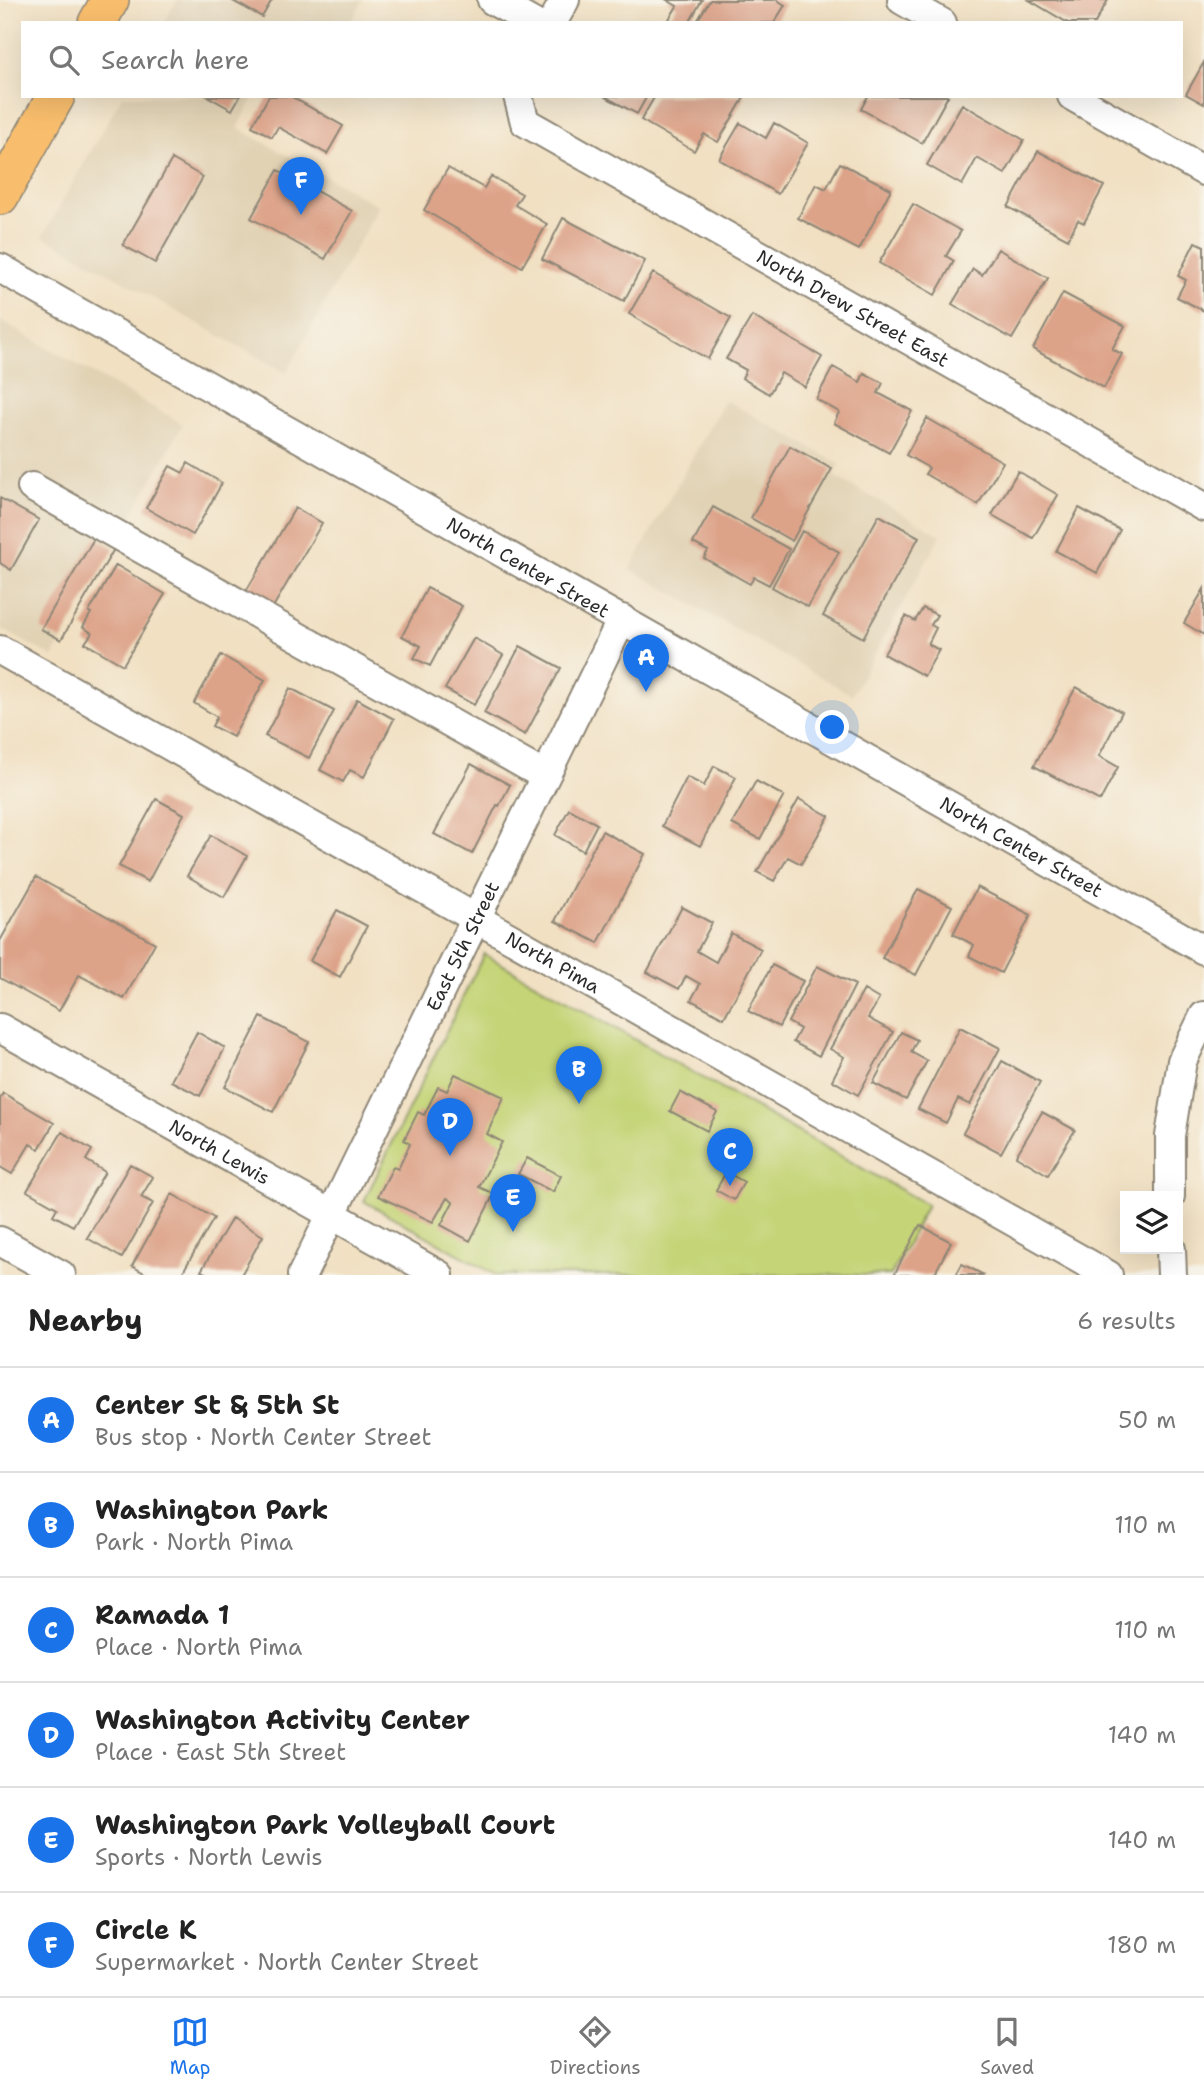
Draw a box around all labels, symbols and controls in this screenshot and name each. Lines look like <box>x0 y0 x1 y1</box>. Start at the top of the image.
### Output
search box <box>21 21 1183 98</box>
icon: search <box>45 41 83 79</box>
text: Search here <box>101 42 250 77</box>
pin: F <box>278 157 324 215</box>
street label: North Drew Street East <box>752 244 953 373</box>
street label: North Center Street <box>442 512 614 624</box>
pin: A <box>623 634 669 692</box>
your location <box>815 710 849 744</box>
street label: North Center Street <box>935 791 1107 903</box>
street label: East 5th Street <box>421 877 505 1015</box>
street label: North Pima <box>501 926 605 999</box>
pin: B <box>556 1046 602 1104</box>
pin: D <box>427 1098 473 1156</box>
street label: North Lewis <box>165 1114 274 1190</box>
pin: C <box>707 1128 753 1186</box>
pin: E <box>490 1174 536 1232</box>
map controls <box>1120 1191 1183 1254</box>
button: layers <box>1120 1191 1183 1254</box>
text: Nearby <box>28 1300 143 1341</box>
text: 6 results <box>1077 1306 1176 1336</box>
text: Center St & 5th St <box>95 1387 340 1422</box>
text: A <box>42 1405 60 1435</box>
text: 50 m <box>1118 1405 1176 1435</box>
text: Bus stop · North Center Street <box>95 1422 432 1452</box>
text: Washington Park <box>95 1492 328 1527</box>
text: B <box>44 1510 58 1540</box>
text: 110 m <box>1114 1510 1176 1540</box>
text: Park · North Pima <box>95 1527 293 1557</box>
text: Ramada 1 <box>95 1597 230 1632</box>
text: C <box>44 1615 58 1645</box>
text: 110 m <box>1114 1615 1176 1645</box>
text: Place · North Pima <box>95 1632 302 1662</box>
text: Washington Activity Center <box>95 1702 470 1737</box>
text: D <box>43 1720 59 1750</box>
text: 140 m <box>1108 1720 1176 1750</box>
text: Place · East 5th Street <box>95 1737 346 1767</box>
text: Washington Park Volleyball Court <box>95 1807 555 1842</box>
text: E <box>43 1825 59 1855</box>
text: 140 m <box>1108 1825 1176 1855</box>
text: Sports · North Lewis <box>95 1842 323 1872</box>
text: Circle K <box>95 1912 196 1947</box>
text: F <box>44 1930 58 1960</box>
text: 180 m <box>1107 1930 1176 1960</box>
text: Supermarket · North Center Street <box>95 1947 479 1977</box>
tab: Map <box>170 2013 210 2080</box>
tab: Directions <box>550 2013 641 2080</box>
tab: Saved <box>980 2013 1034 2080</box>

